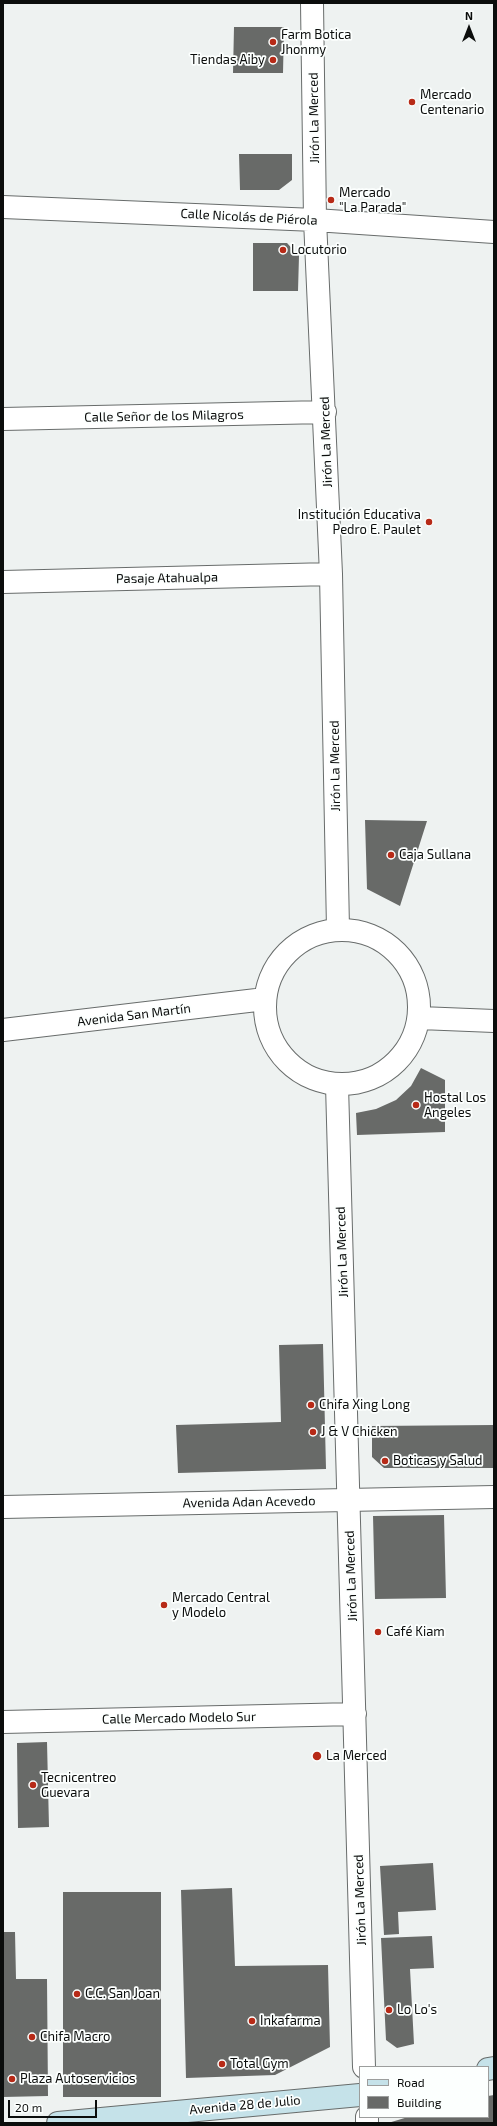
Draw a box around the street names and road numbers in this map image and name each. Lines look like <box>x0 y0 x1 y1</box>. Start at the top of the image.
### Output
street label: Jirón La Merced <box>305 72 323 164</box>
street label: Calle Nicolás de Piérola <box>180 206 318 228</box>
street label: Jirón La Merced <box>317 396 335 488</box>
street label: Calle Señor de los Milagros <box>84 407 244 425</box>
street label: Pasaje Atahualpa <box>116 569 218 587</box>
street label: Jirón La Merced <box>326 720 344 812</box>
street label: Avenida San Martín <box>76 1000 192 1030</box>
street label: Jirón La Merced <box>333 1206 351 1298</box>
street label: Avenida Adan Acevedo <box>182 1493 316 1511</box>
street label: Jirón La Merced <box>342 1530 360 1622</box>
street label: Calle Mercado Modelo Sur <box>102 1709 256 1727</box>
street label: Jirón La Merced <box>351 1854 369 1946</box>
street label: Avenida 28 de Julio <box>189 2092 301 2118</box>

